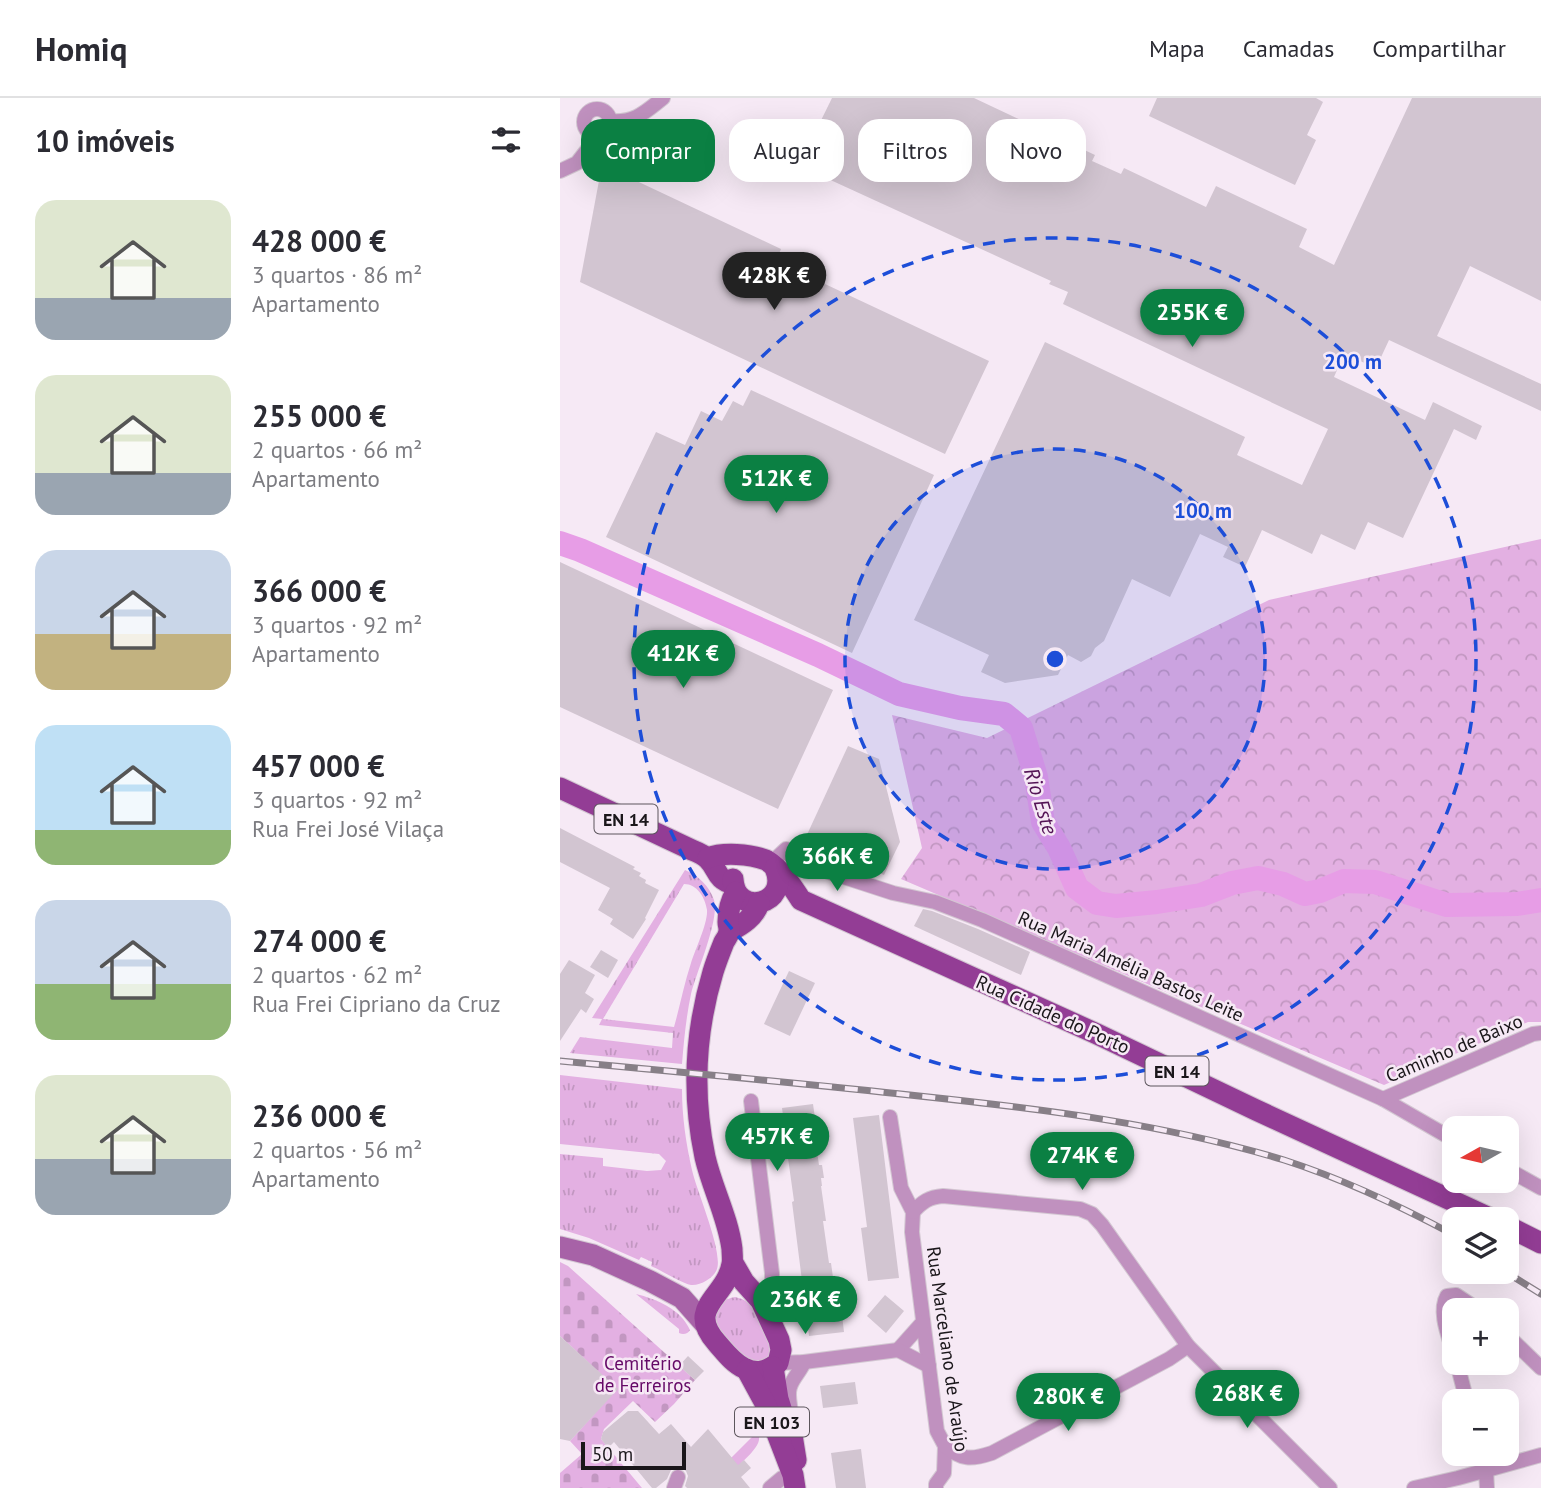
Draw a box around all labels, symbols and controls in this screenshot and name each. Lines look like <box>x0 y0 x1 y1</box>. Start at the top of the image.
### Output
text: Homiq <box>35 27 127 70</box>
text: Mapa <box>1149 33 1205 64</box>
text: Camadas <box>1243 33 1334 64</box>
text: Compartilhar <box>1372 33 1506 64</box>
chip: Comprar <box>581 119 715 182</box>
chip: Alugar <box>729 119 844 182</box>
chip: Filtros <box>858 119 972 182</box>
chip: Novo <box>986 119 1086 182</box>
text: 10 imóveis <box>35 121 175 160</box>
icon: filters <box>487 121 525 159</box>
text: 428 000 € <box>252 221 386 260</box>
icon: home <box>91 228 175 312</box>
pin: 428K € <box>717 252 831 312</box>
text: 3 quartos · 86 m² <box>252 260 422 289</box>
text: 428K € <box>738 260 810 289</box>
text: Apartamento <box>252 289 380 318</box>
pin: 255K € <box>1135 289 1249 349</box>
text: 255K € <box>1156 297 1228 326</box>
text: 200 m <box>1324 348 1382 375</box>
text: 255 000 € <box>252 396 386 435</box>
icon: home <box>91 403 175 487</box>
text: 2 quartos · 66 m² <box>252 435 422 464</box>
pin: 512K € <box>719 456 833 515</box>
text: 512K € <box>740 463 812 492</box>
text: Apartamento <box>252 464 380 493</box>
text: 100 m <box>1174 497 1232 524</box>
text: 366 000 € <box>252 571 386 610</box>
icon: home <box>91 578 175 662</box>
text: 3 quartos · 92 m² <box>252 610 422 639</box>
pin: 412K € <box>626 630 740 690</box>
text: 412K € <box>647 638 719 667</box>
text: Apartamento <box>252 639 380 668</box>
centre of rings <box>1043 647 1067 671</box>
text: 457 000 € <box>252 746 385 785</box>
icon: home <box>91 753 175 837</box>
water label: Rio Este <box>1018 764 1064 838</box>
text: 3 quartos · 92 m² <box>252 785 422 814</box>
road number: EN 14 <box>594 804 658 834</box>
text: Rua Frei José Vilaça <box>252 814 444 843</box>
pin: 366K € <box>780 834 894 893</box>
text: 366K € <box>801 841 873 870</box>
street label: Rua Maria Amélia Bastos Leite <box>1014 905 1248 1027</box>
text: 274 000 € <box>252 921 386 960</box>
icon: home <box>91 928 175 1012</box>
text: 2 quartos · 62 m² <box>252 960 422 989</box>
street label: Rua Cidade do Porto <box>973 969 1133 1059</box>
text: Rua Frei Cipriano da Cruz <box>252 989 500 1018</box>
street label: Caminho de Baixo <box>1382 1008 1526 1088</box>
road number: EN 14 <box>1146 1056 1208 1086</box>
text: 236 000 € <box>252 1096 386 1135</box>
icon: home <box>91 1103 175 1187</box>
pin: 457K € <box>720 1114 834 1173</box>
north arrow <box>1442 1116 1519 1194</box>
map controls <box>1442 1116 1519 1466</box>
text: 457K € <box>741 1121 813 1150</box>
pin: 274K € <box>1025 1132 1139 1192</box>
text: 2 quartos · 56 m² <box>252 1135 422 1164</box>
text: 274K € <box>1046 1140 1118 1169</box>
text: Apartamento <box>252 1164 380 1193</box>
button: layers <box>1442 1207 1519 1284</box>
street label: Rua Marceliano de Araújo <box>922 1245 974 1453</box>
pin: 236K € <box>748 1276 862 1336</box>
text: 236K € <box>769 1284 841 1313</box>
button: + <box>1442 1298 1519 1375</box>
park label: Cemitério de Ferreiros <box>595 1351 691 1397</box>
pin: 268K € <box>1190 1370 1304 1430</box>
pin: 280K € <box>1011 1374 1125 1433</box>
text: 268K € <box>1211 1378 1283 1407</box>
text: 280K € <box>1032 1381 1104 1410</box>
button: − <box>1442 1389 1519 1466</box>
road number: EN 103 <box>735 1408 809 1436</box>
scale bar <box>581 1439 686 1471</box>
text: 50 m <box>592 1442 633 1466</box>

